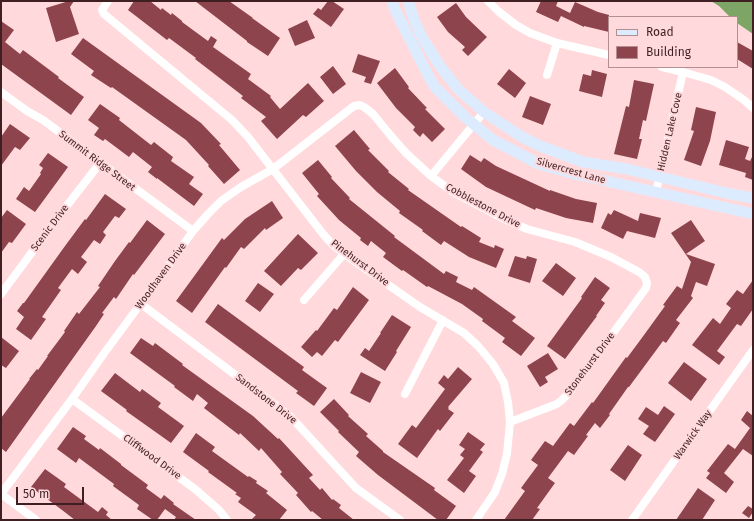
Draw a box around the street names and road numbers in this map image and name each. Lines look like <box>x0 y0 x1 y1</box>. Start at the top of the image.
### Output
street label: Hidden Lake Cove <box>655 91 685 173</box>
street label: Summit Ridge Street <box>56 128 138 194</box>
street label: Silvercrest Lane <box>535 155 607 187</box>
street label: Cobblestone Drive <box>444 181 522 231</box>
street label: Scenic Drive <box>29 202 71 254</box>
street label: Pinehurst Drive <box>329 237 391 289</box>
street label: Woodhaven Drive <box>133 240 189 312</box>
street label: Stonehurst Drive <box>562 330 618 398</box>
street label: Sandstone Drive <box>233 371 299 427</box>
street label: Warwick Way <box>671 408 715 462</box>
street label: Cliffwood Drive <box>121 432 183 482</box>

